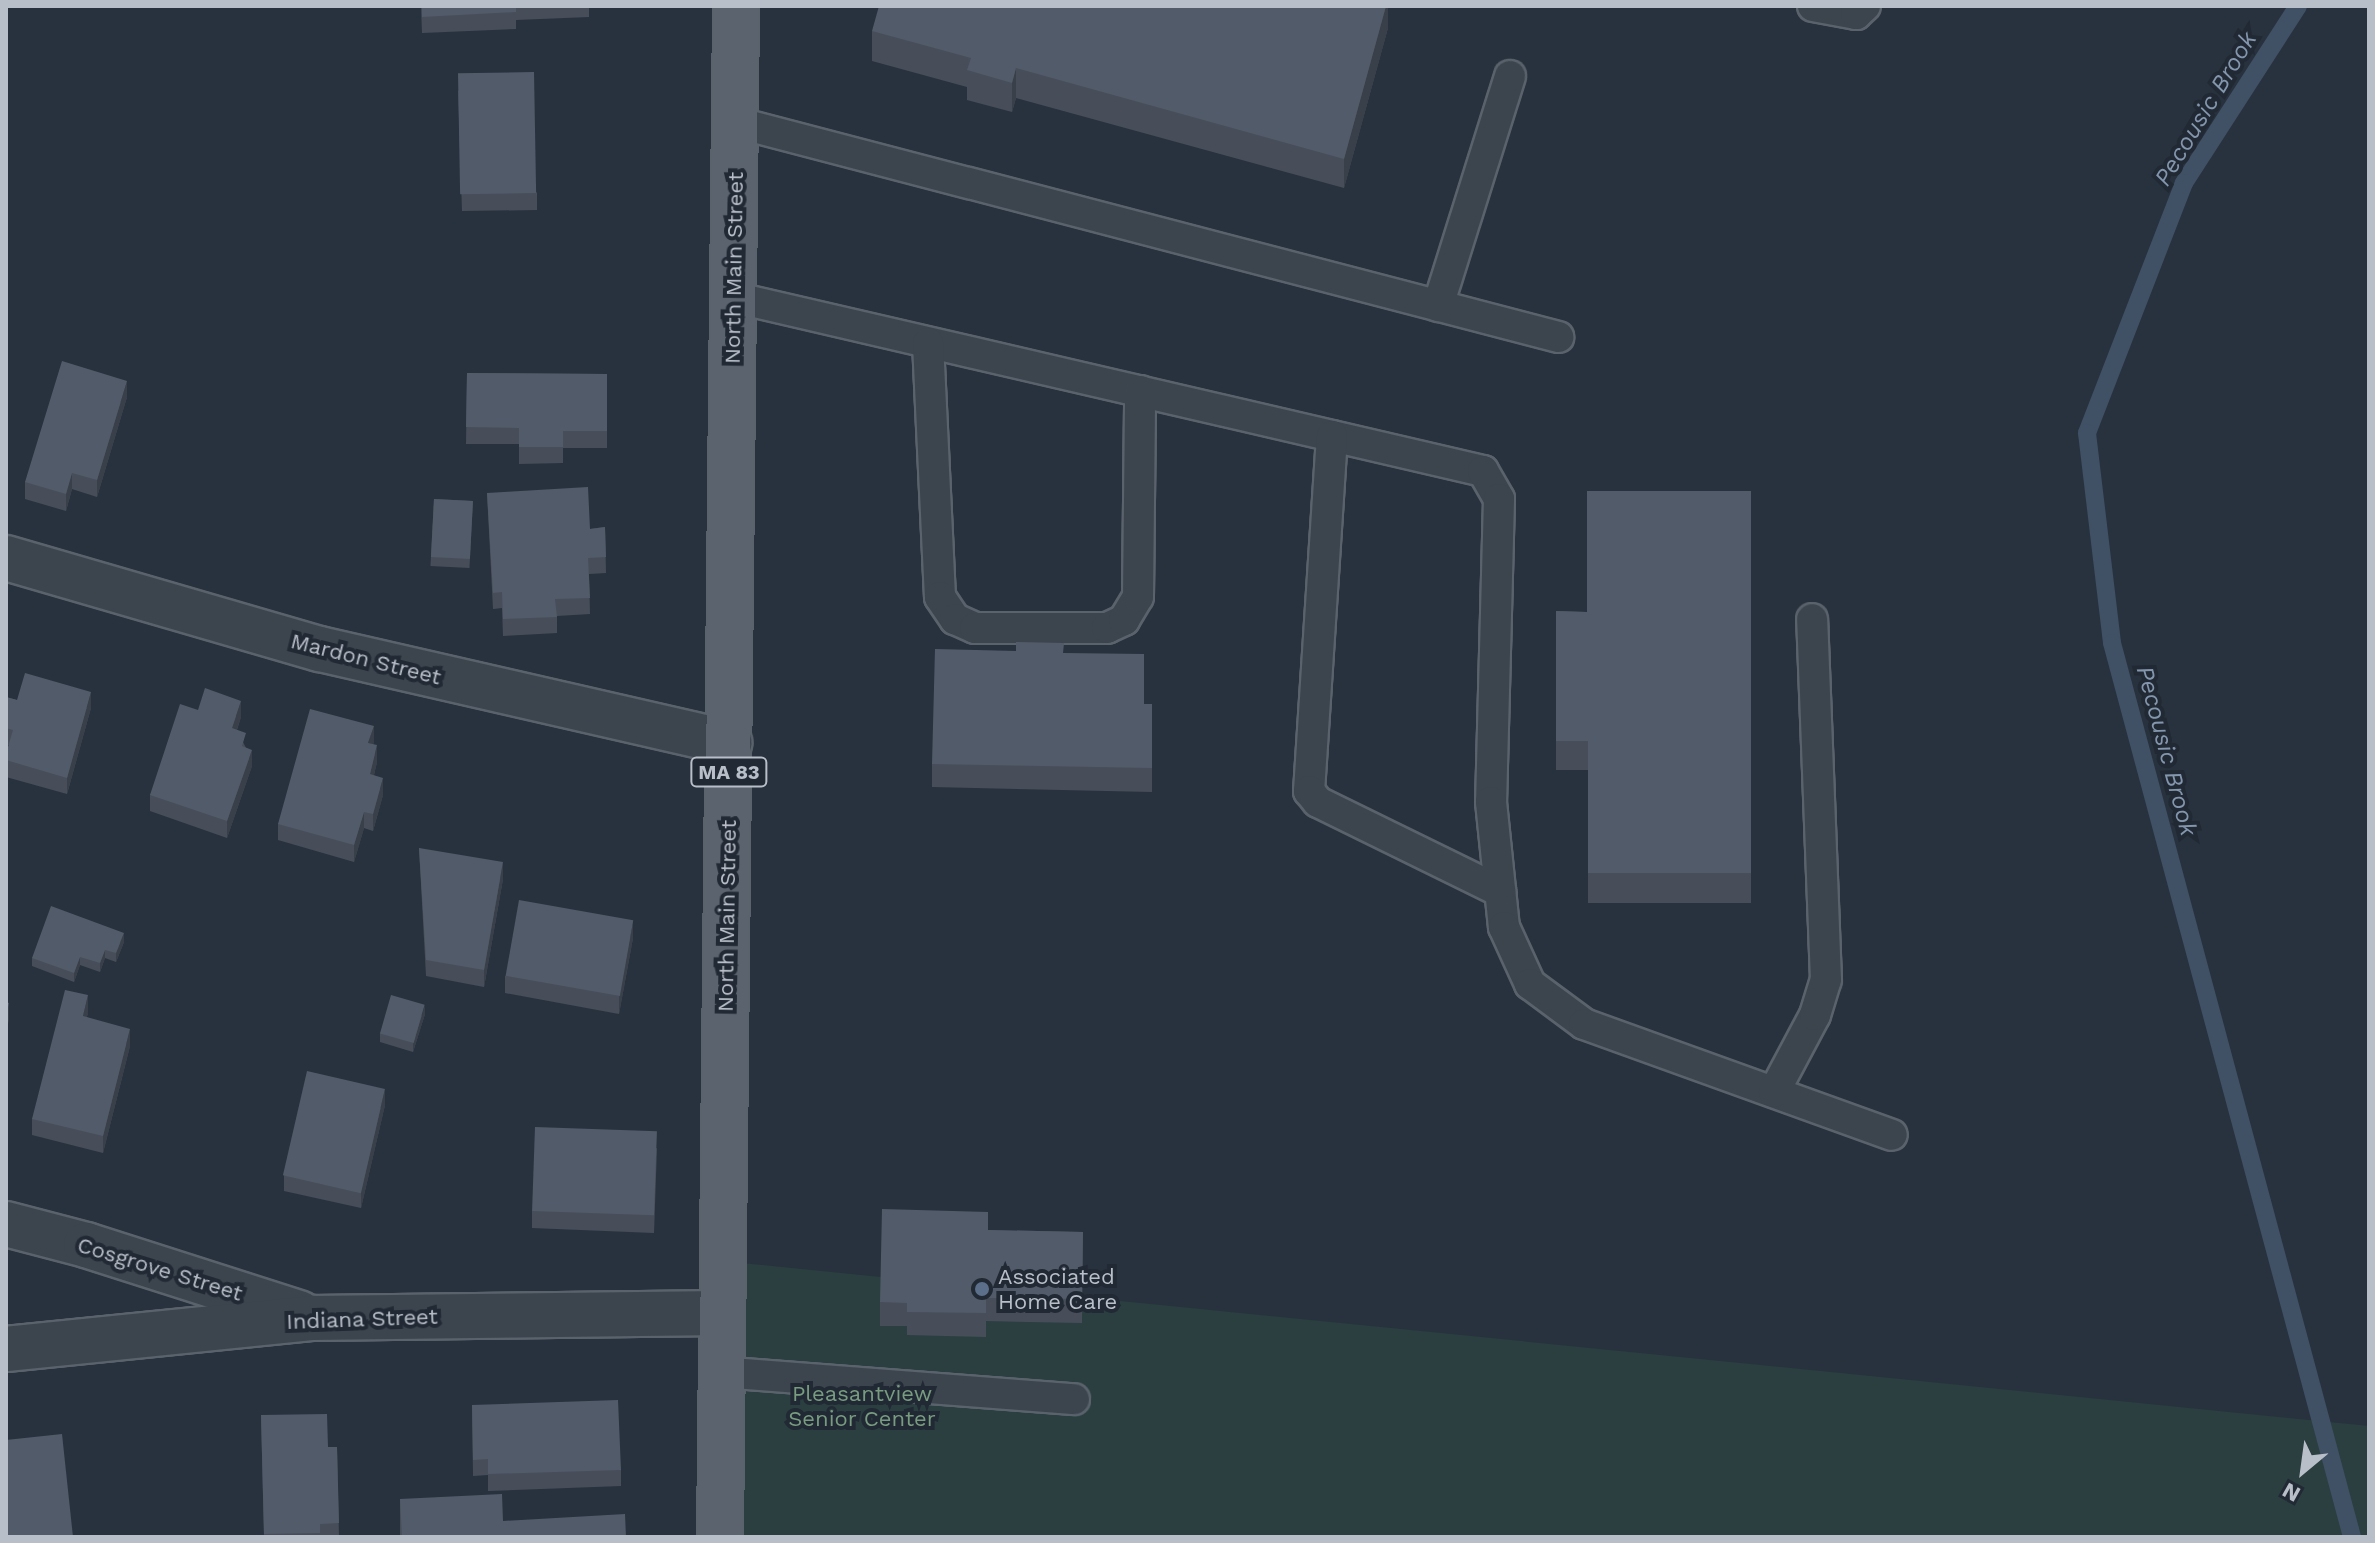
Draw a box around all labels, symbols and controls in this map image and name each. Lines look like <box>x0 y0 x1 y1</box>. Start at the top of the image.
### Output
water label: Pecousic Brook <box>2149 27 2263 191</box>
street label: North Main Street <box>719 172 749 364</box>
street label: Mardon Street <box>288 628 444 690</box>
water label: Pecousic Brook <box>2129 663 2203 839</box>
road number: MA 83 <box>689 756 769 788</box>
street label: North Main Street <box>712 820 742 1012</box>
street label: Cosgrove Street <box>74 1231 246 1307</box>
place label: Associated Home Care <box>998 1263 1117 1314</box>
marker: Associated Home Care <box>973 1280 991 1298</box>
street label: Indiana Street <box>286 1303 438 1335</box>
park label: Pleasantview Senior Center <box>788 1380 936 1432</box>
north arrow <box>2263 1431 2343 1511</box>
text: N <box>2278 1478 2304 1507</box>

